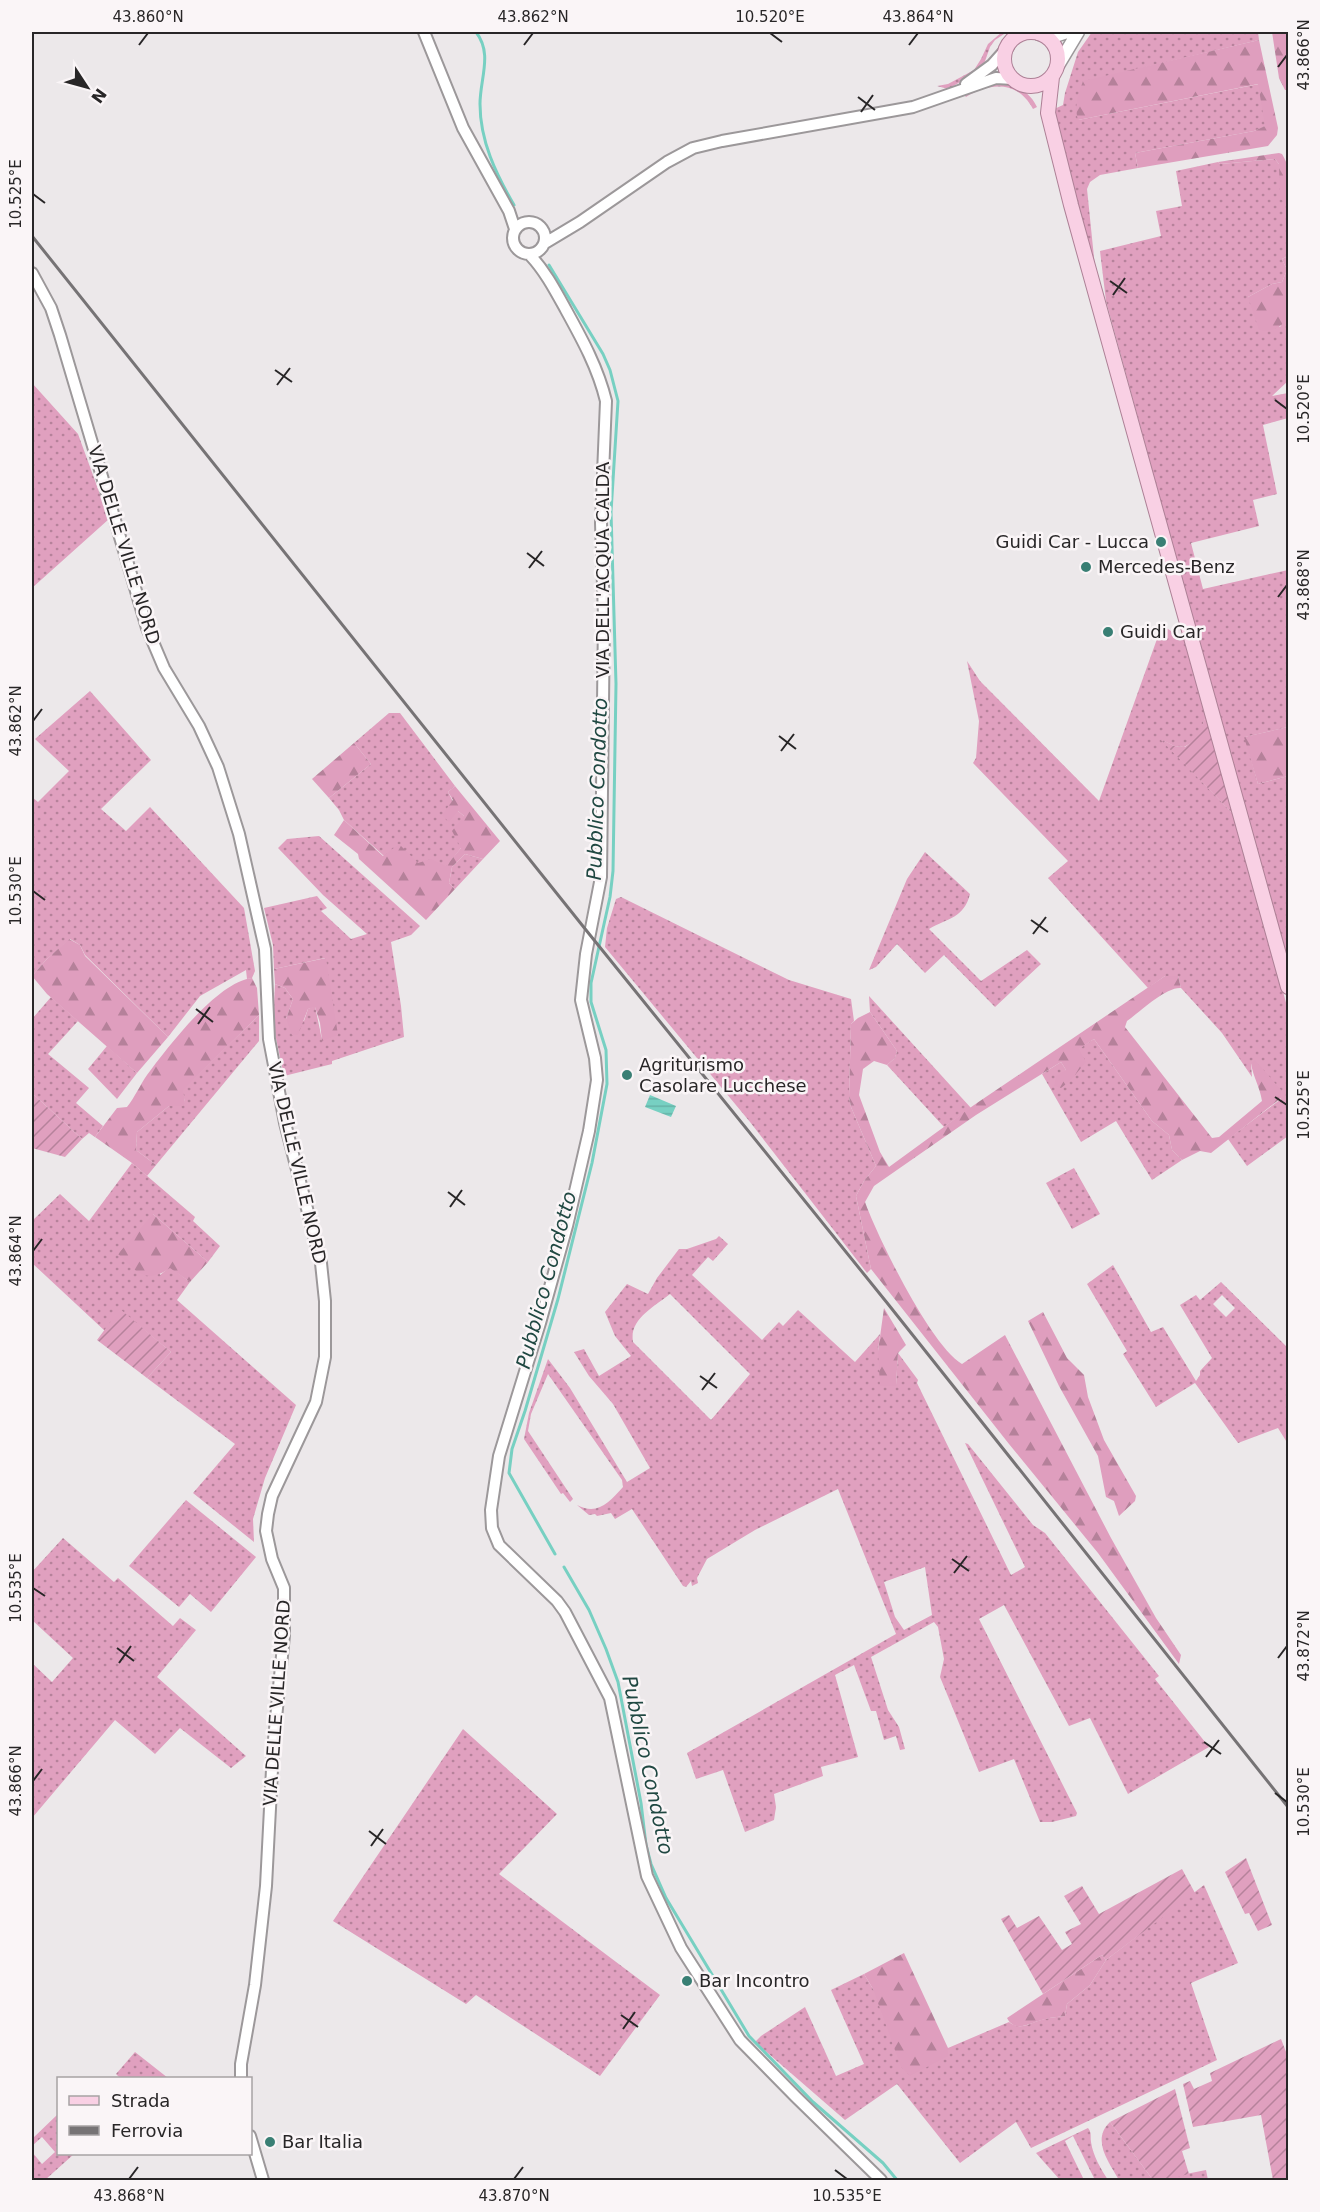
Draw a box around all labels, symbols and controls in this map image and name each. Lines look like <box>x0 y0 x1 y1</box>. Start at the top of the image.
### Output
text: 43.860°N <box>112 8 184 26</box>
text: 43.862°N <box>497 8 569 26</box>
text: 10.520°E <box>735 8 805 26</box>
text: 43.864°N <box>882 8 954 26</box>
text: 43.866°N <box>1295 19 1313 91</box>
north arrow <box>57 57 117 117</box>
text: N <box>87 85 110 107</box>
text: 10.525°E <box>7 159 25 229</box>
text: 10.520°E <box>1295 374 1313 444</box>
street label: VIA DELLE VILLE NORD <box>84 443 165 647</box>
street label: VIA DELL'ACQUA CALDA <box>592 461 613 678</box>
place label: Guidi Car - Lucca <box>996 531 1149 552</box>
marker: Guidi Car - Lucca <box>1154 535 1168 549</box>
text: 43.868°N <box>1295 549 1313 621</box>
place label: Mercedes-Benz <box>1098 556 1235 577</box>
marker: Mercedes-Benz <box>1079 560 1093 574</box>
place label: Guidi Car <box>1120 621 1204 642</box>
marker: Guidi Car <box>1101 625 1115 639</box>
text: 43.862°N <box>7 685 25 757</box>
water label: Pubblico Condotto <box>582 697 612 881</box>
text: 10.530°E <box>7 856 25 926</box>
place label: Agriturismo Casolare Lucchese <box>639 1054 807 1096</box>
street label: VIA DELLE VILLE NORD <box>264 1060 331 1266</box>
marker: Agriturismo Casolare Lucchese <box>620 1068 634 1082</box>
text: 10.525°E <box>1295 1070 1313 1140</box>
water label: Pubblico Condotto <box>511 1189 581 1371</box>
text: 43.864°N <box>7 1215 25 1287</box>
text: 10.535°E <box>7 1553 25 1623</box>
street label: VIA DELLE VILLE NORD <box>259 1599 294 1807</box>
text: 43.872°N <box>1295 1610 1313 1682</box>
water label: Pubblico Condotto <box>617 1673 679 1857</box>
text: 43.866°N <box>7 1745 25 1817</box>
text: 10.530°E <box>1295 1767 1313 1837</box>
place label: Bar Incontro <box>699 1970 810 1991</box>
marker: Bar Incontro <box>680 1974 694 1988</box>
legend <box>57 2077 252 2155</box>
text: Strada <box>111 2090 170 2111</box>
text: Ferrovia <box>111 2120 183 2141</box>
place label: Bar Italia <box>282 2131 363 2152</box>
marker: Bar Italia <box>263 2135 277 2149</box>
text: 43.868°N <box>93 2187 165 2205</box>
text: 43.870°N <box>478 2187 550 2205</box>
text: 10.535°E <box>812 2187 882 2205</box>

